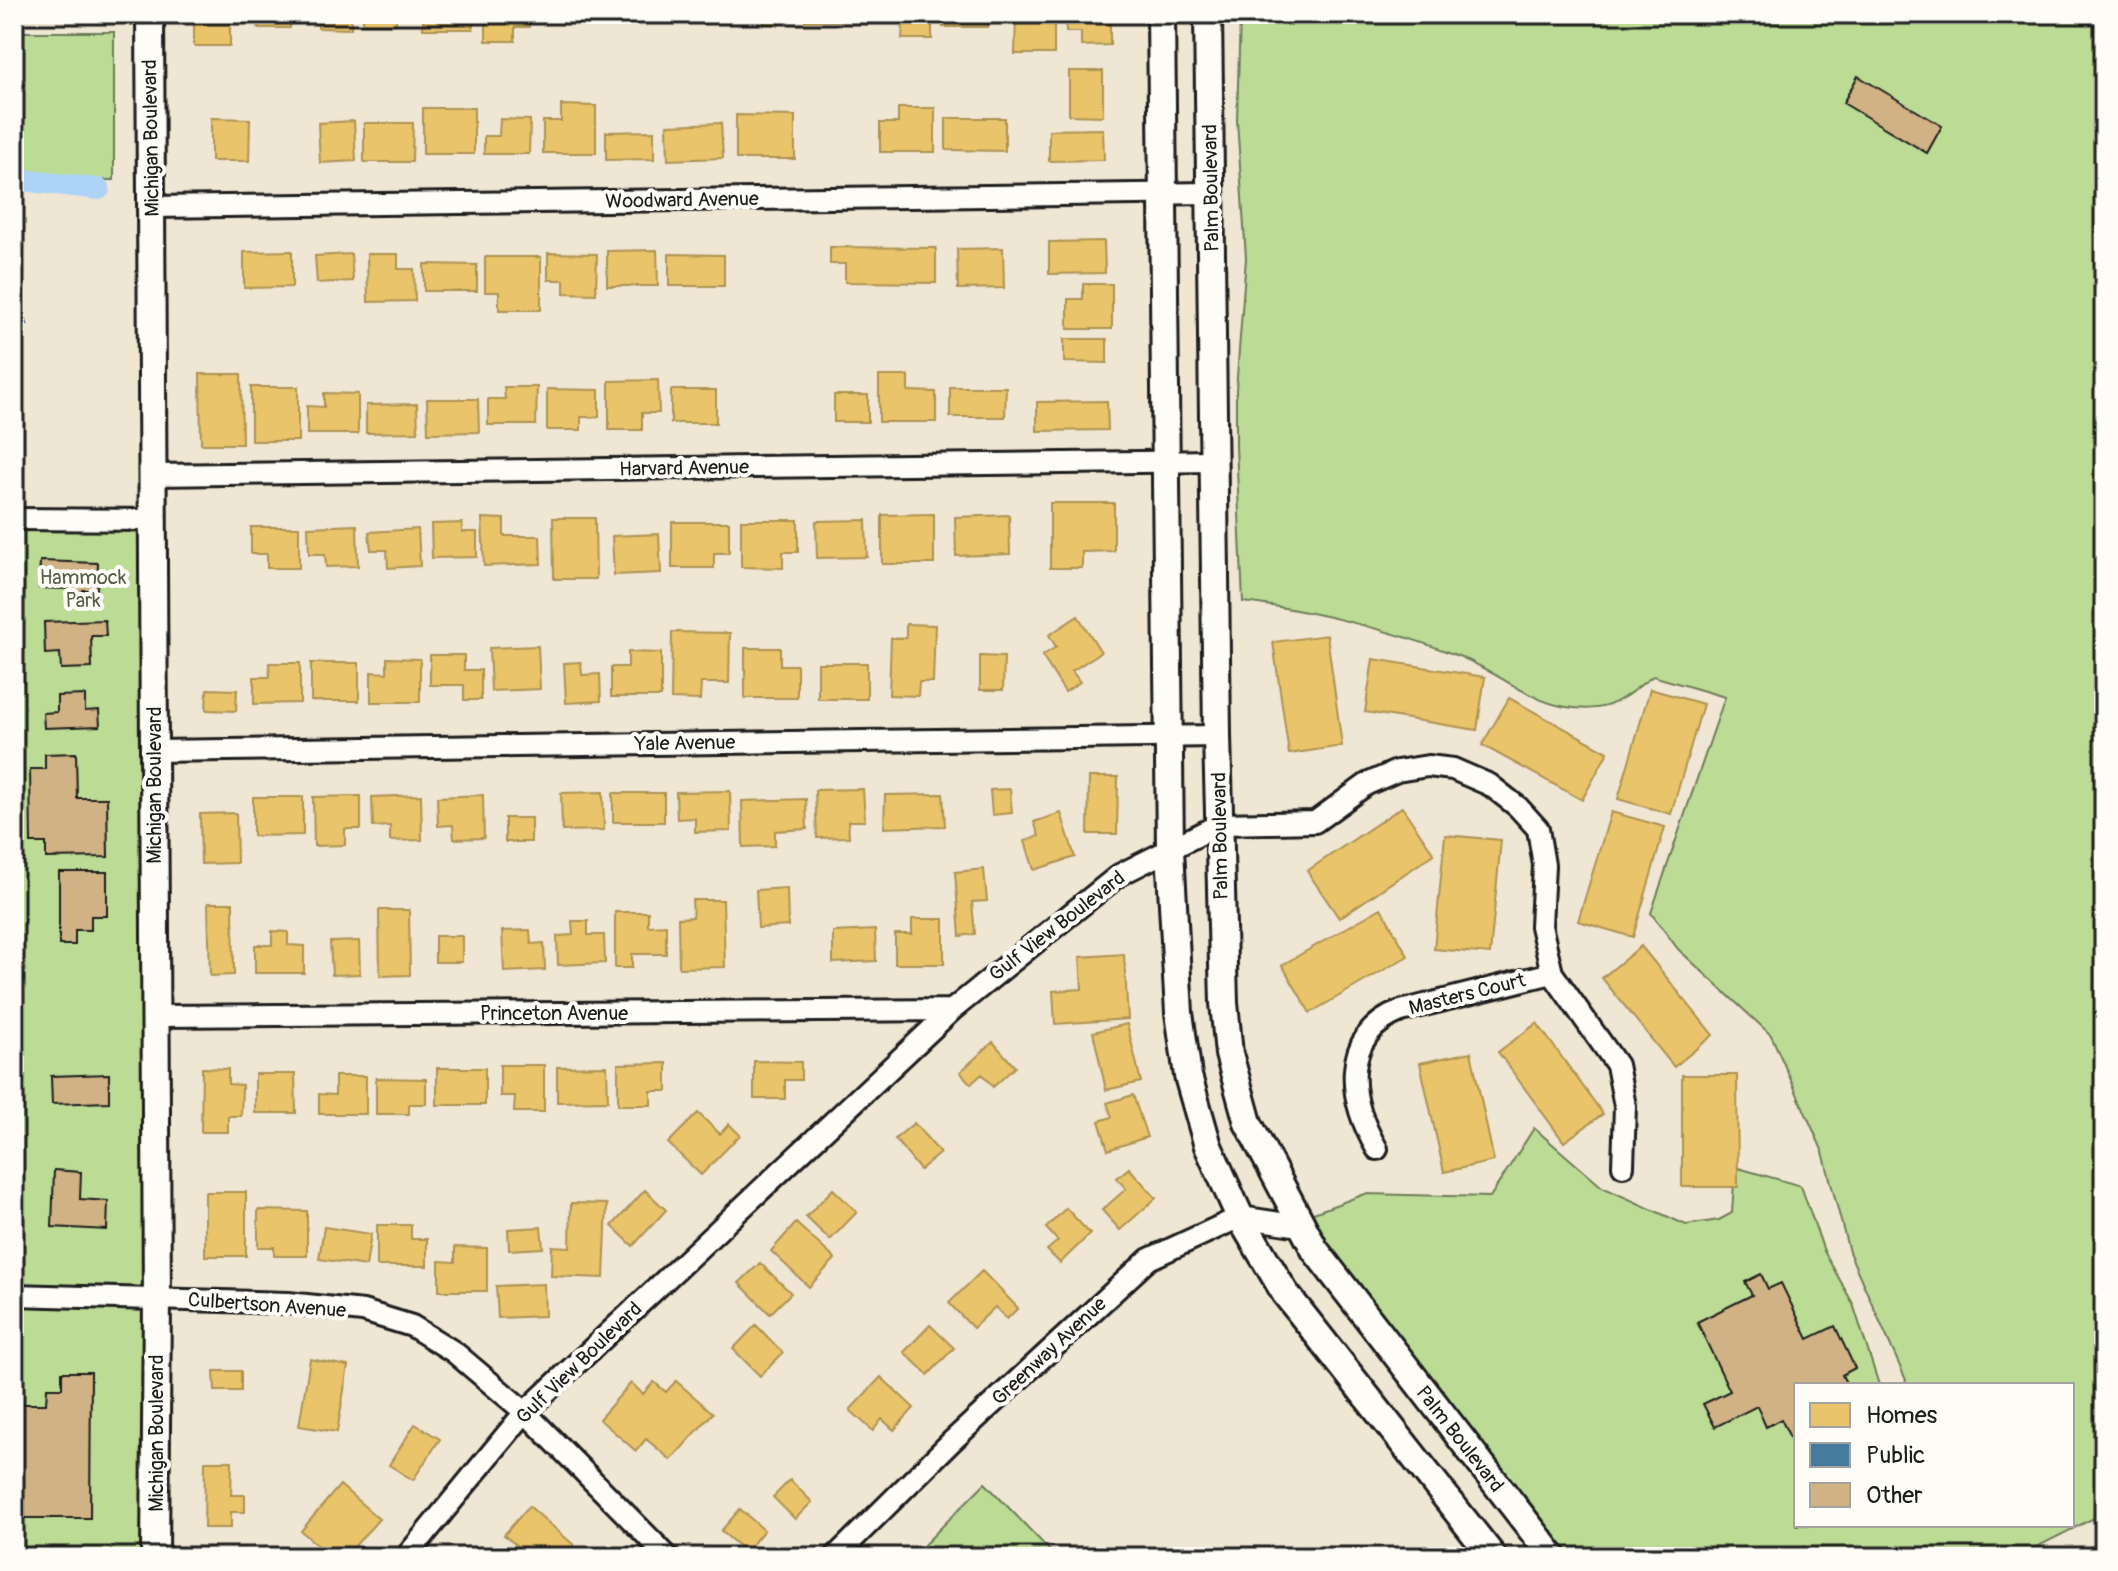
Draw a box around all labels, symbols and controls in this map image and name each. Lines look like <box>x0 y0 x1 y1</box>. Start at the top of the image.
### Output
street label: Michigan Boulevard <box>137 59 165 217</box>
street label: Palm Boulevard <box>1197 124 1225 252</box>
street label: Woodward Avenue <box>605 186 759 214</box>
street label: Harvard Avenue <box>619 454 749 482</box>
park label: Hammock Park <box>40 565 127 613</box>
street label: Michigan Boulevard <box>142 706 167 864</box>
street label: Yale Avenue <box>634 730 736 756</box>
street label: Palm Boulevard <box>1206 772 1234 900</box>
street label: Gulf View Boulevard <box>984 865 1130 987</box>
street label: Masters Court <box>1406 967 1529 1021</box>
street label: Princeton Avenue <box>480 1001 628 1026</box>
street label: Culbertson Avenue <box>187 1287 347 1323</box>
street label: Greenway Avenue <box>986 1291 1112 1411</box>
street label: Gulf View Boulevard <box>511 1297 647 1429</box>
street label: Michigan Boulevard <box>144 1354 169 1512</box>
street label: Palm Boulevard <box>1411 1381 1509 1497</box>
legend <box>1794 1383 2074 1527</box>
text: Homes <box>1866 1401 1938 1430</box>
text: Public <box>1866 1441 1925 1470</box>
text: Other <box>1866 1481 1923 1510</box>

